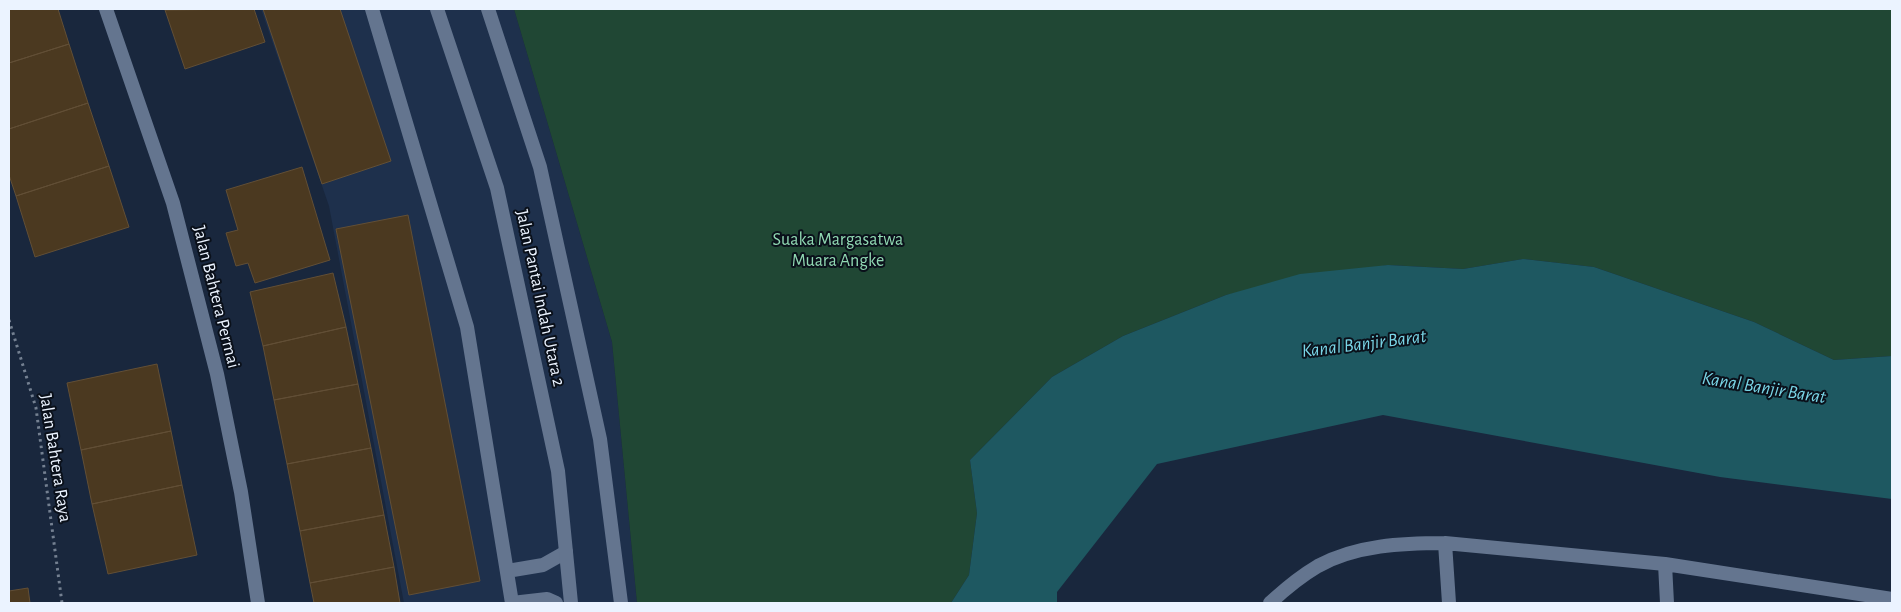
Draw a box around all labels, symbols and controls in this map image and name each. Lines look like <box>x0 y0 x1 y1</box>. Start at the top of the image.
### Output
street label: Jalan Pantai Indah Utara 2 <box>512 208 568 388</box>
street label: Jalan Bahtera Permai <box>190 224 242 370</box>
park label: Suaka Margasatwa Muara Angke <box>773 231 903 270</box>
water label: Kanal Banjir Barat <box>1301 327 1428 361</box>
water label: Kanal Banjir Barat <box>1701 369 1828 407</box>
street label: Jalan Bahtera Raya <box>36 392 74 524</box>

